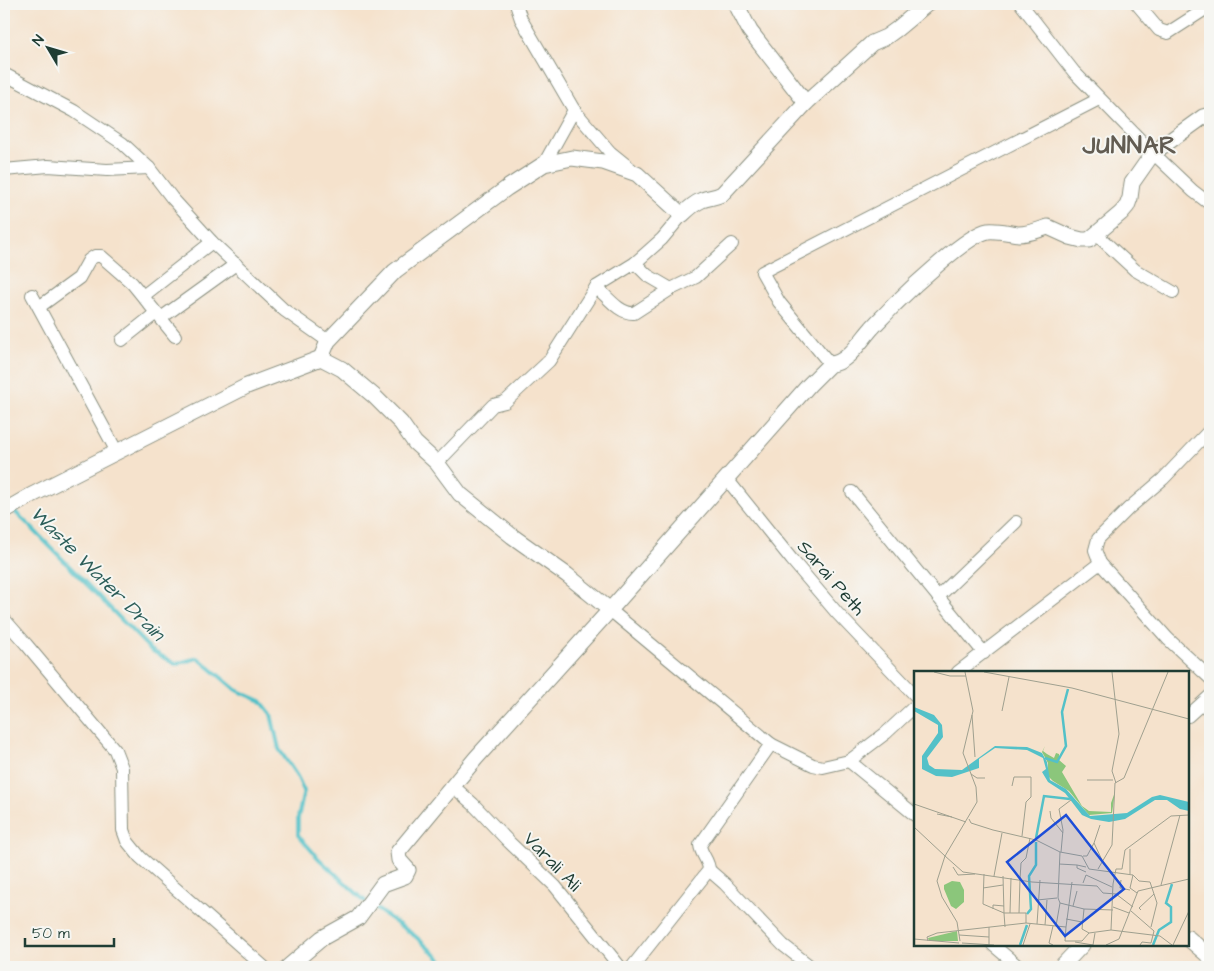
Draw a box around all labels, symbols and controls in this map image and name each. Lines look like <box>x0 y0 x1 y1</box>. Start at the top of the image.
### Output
north arrow <box>22 22 72 72</box>
text: N <box>28 31 49 50</box>
district label: JUNNAR <box>1082 129 1177 163</box>
water label: Waste Water Drain <box>24 500 172 649</box>
street label: Sarai Peth <box>791 534 872 622</box>
inset map <box>914 671 1189 946</box>
street label: Varali Ali <box>517 826 587 898</box>
scale bar <box>25 916 114 948</box>
text: 50 m <box>32 923 70 944</box>

